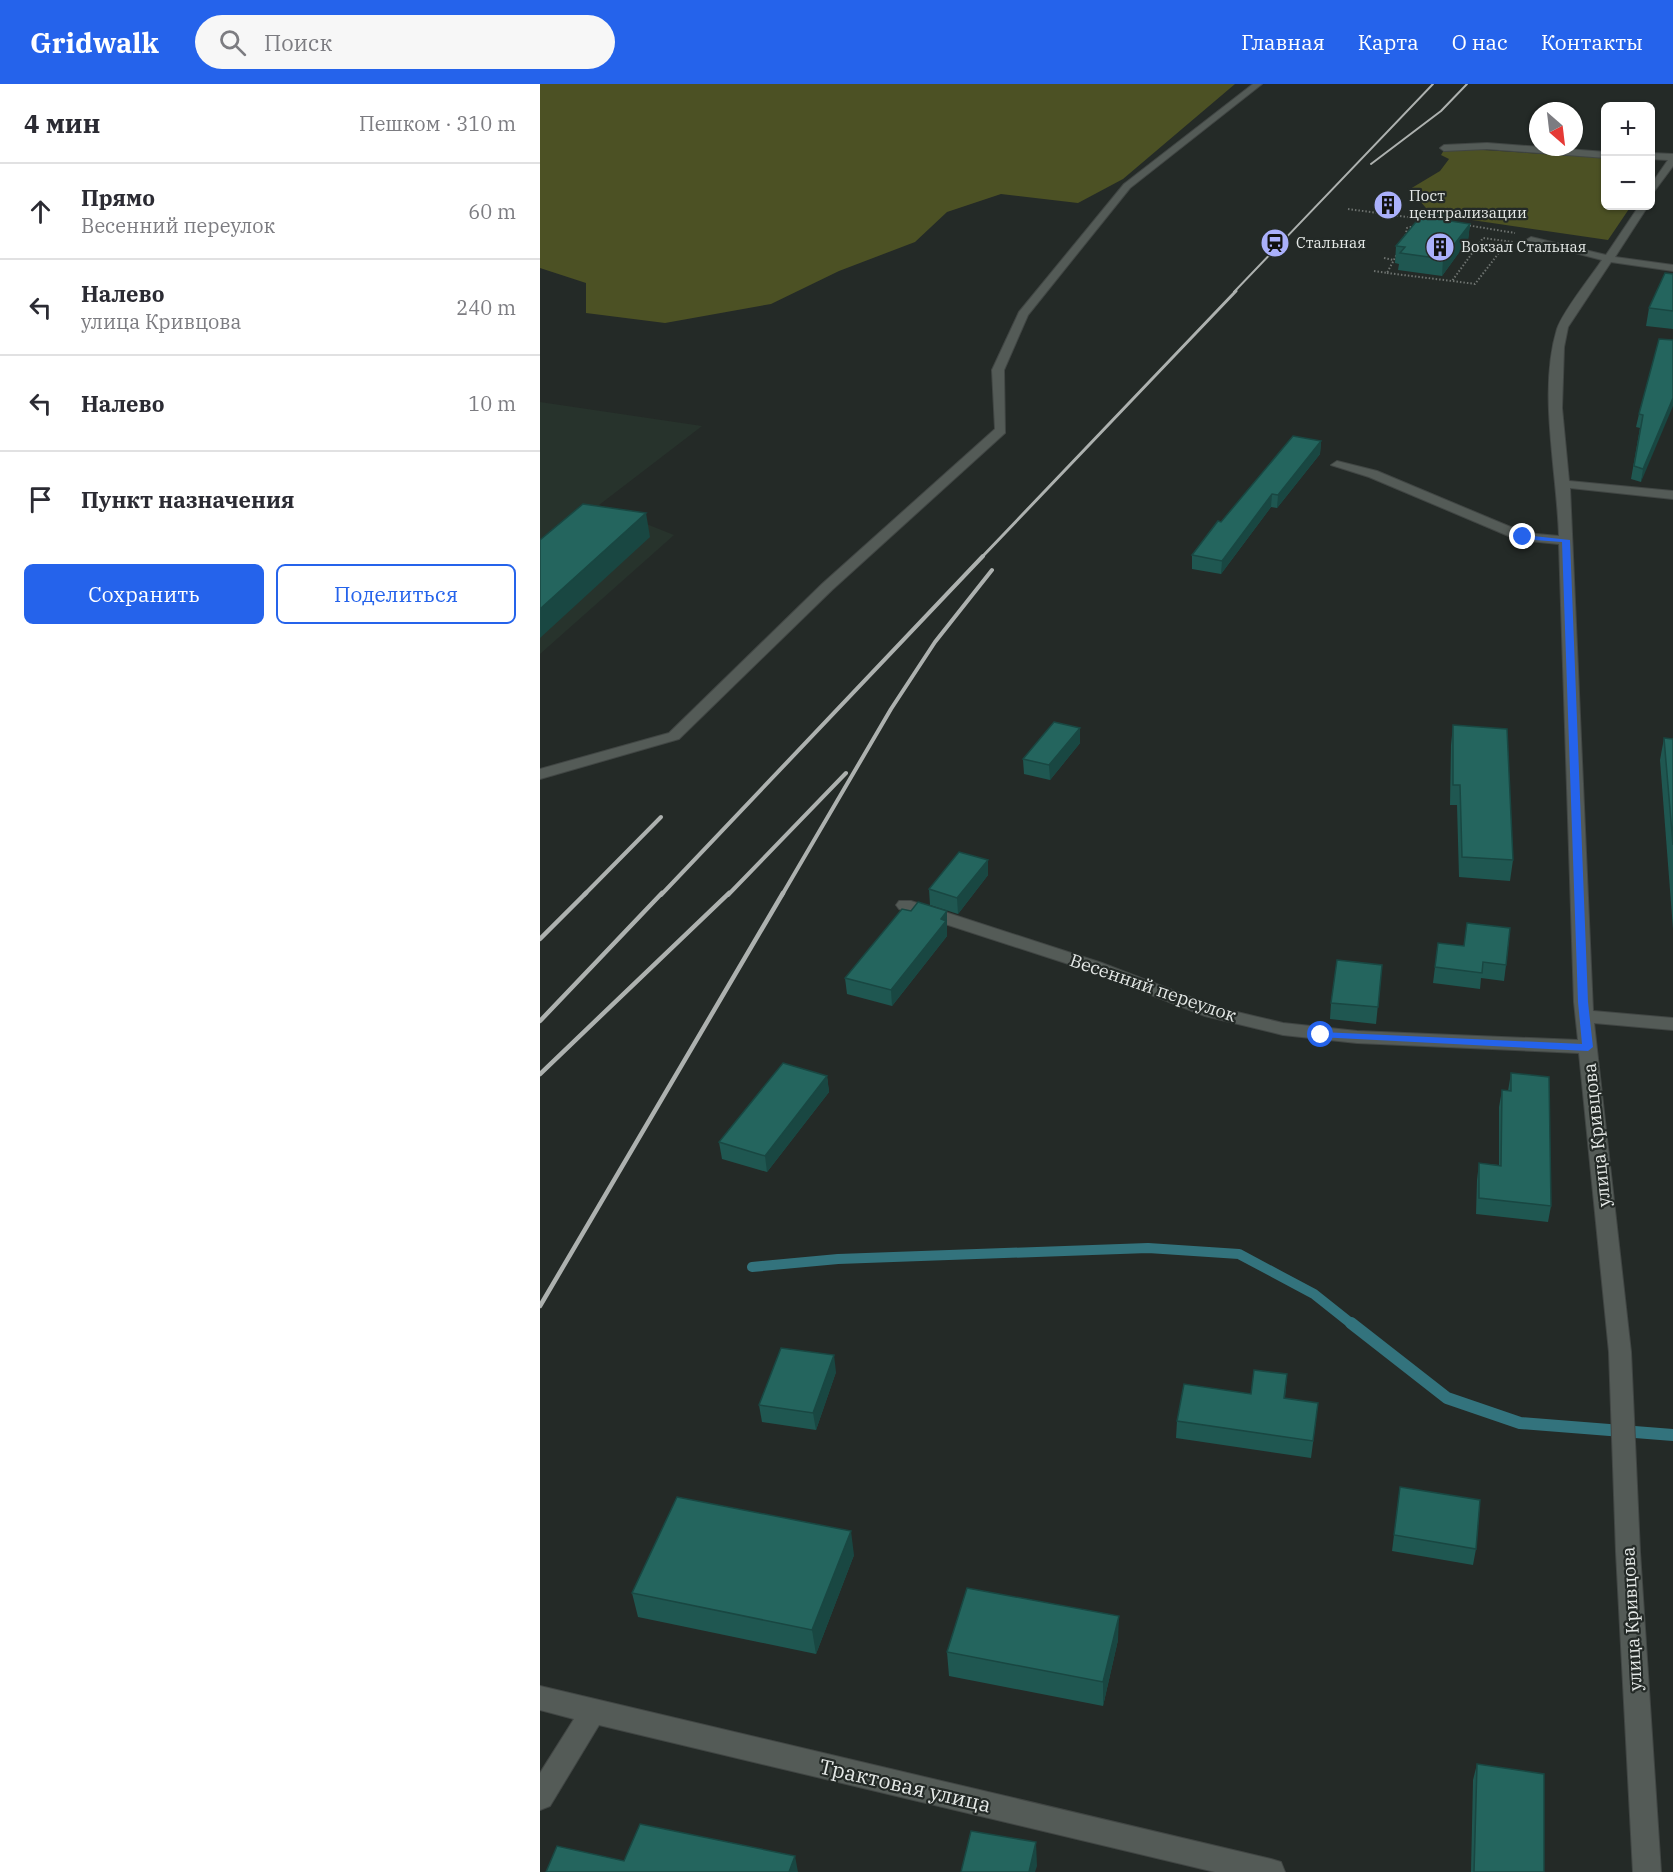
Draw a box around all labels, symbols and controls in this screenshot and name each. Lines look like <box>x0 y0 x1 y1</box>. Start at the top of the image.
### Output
search box <box>195 15 615 69</box>
text: Gridwalk <box>30 24 159 61</box>
icon: search <box>216 26 249 59</box>
text: Поиск <box>264 28 332 57</box>
text: Главная <box>1241 28 1325 56</box>
text: Карта <box>1358 28 1419 56</box>
text: О нас <box>1452 28 1508 56</box>
text: Контакты <box>1541 28 1643 56</box>
north arrow <box>1529 102 1583 156</box>
map controls <box>1601 102 1655 210</box>
button: + <box>1601 102 1655 156</box>
text: 4 мин <box>24 106 100 140</box>
text: Пешком · 310 m <box>359 110 516 137</box>
button: − <box>1601 156 1655 210</box>
text: Прямо <box>81 183 155 212</box>
place label: Пост централизации <box>1409 186 1527 222</box>
building icon: Пост централизации <box>1372 189 1404 221</box>
icon: ahead <box>24 195 57 228</box>
text: 60 m <box>468 198 516 225</box>
text: Весенний переулок <box>81 212 275 239</box>
station icon: Стальная <box>1259 227 1291 259</box>
building icon: Вокзал Стальная <box>1424 231 1456 263</box>
place label: Стальная <box>1296 233 1366 252</box>
place label: Вокзал Стальная <box>1461 237 1586 256</box>
text: Налево <box>81 279 165 308</box>
icon: left <box>24 291 57 324</box>
text: 240 m <box>456 294 516 321</box>
text: улица Кривцова <box>81 308 242 335</box>
icon: left <box>24 387 57 420</box>
text: Налево <box>81 389 165 418</box>
text: 10 m <box>468 390 516 417</box>
icon: arrive <box>24 483 57 516</box>
text: Пункт назначения <box>81 485 295 514</box>
route end <box>1509 523 1535 549</box>
button: Сохранить <box>24 564 264 624</box>
button: Поделиться <box>276 564 516 624</box>
street label: Весенний переулок <box>1067 948 1240 1027</box>
route start <box>1307 1021 1333 1047</box>
street label: улица Кривцова <box>1577 1062 1615 1208</box>
street label: улица Кривцова <box>1616 1546 1647 1692</box>
street label: Трактовая улица <box>817 1752 994 1818</box>

